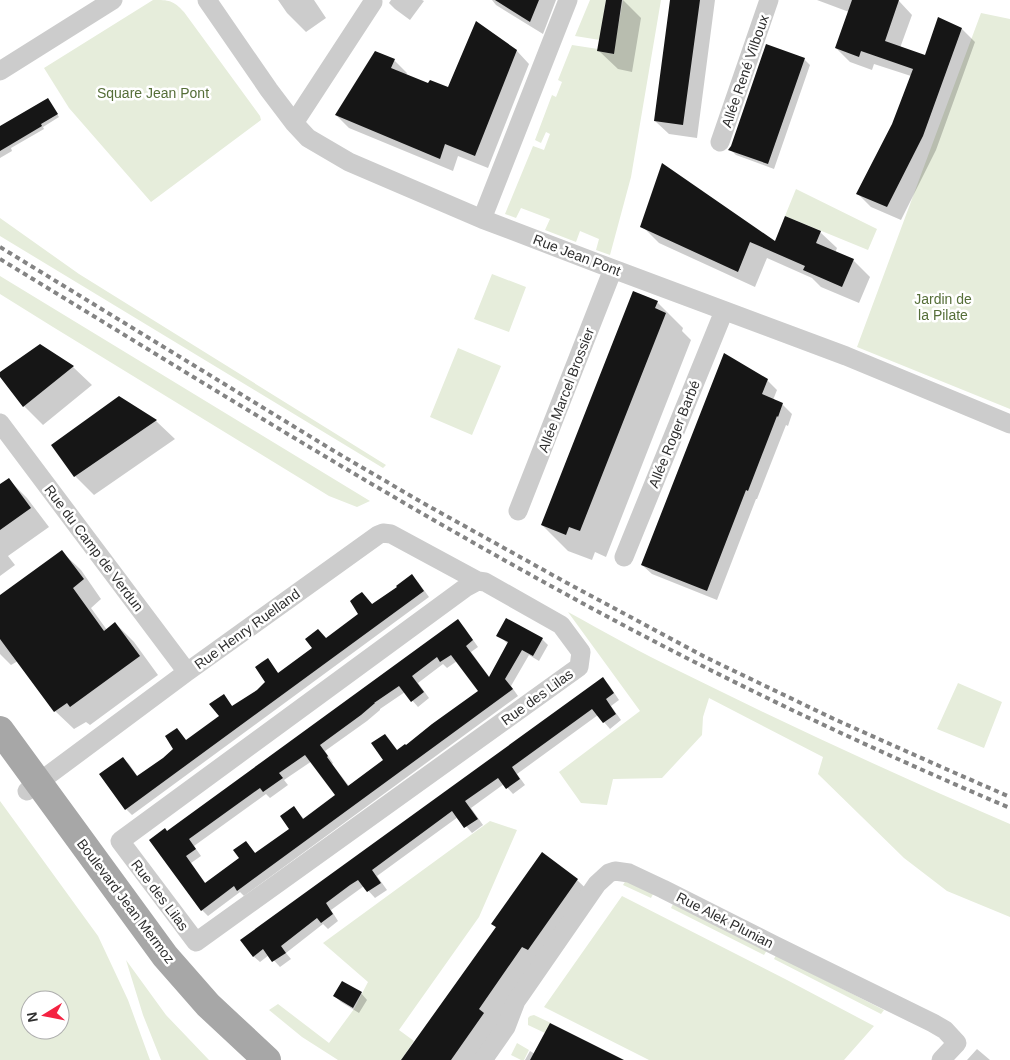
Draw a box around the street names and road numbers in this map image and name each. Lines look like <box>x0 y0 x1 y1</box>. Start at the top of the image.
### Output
street label: Allée René Vilboux <box>718 13 772 129</box>
street label: Rue Jean Pont <box>531 231 623 279</box>
street label: Allée Marcel Brossier <box>535 325 597 455</box>
street label: Allée Roger Barbé <box>645 378 703 490</box>
street label: Rue du Camp de Verdun <box>41 482 147 614</box>
street label: Rue Henry Ruelland <box>191 585 303 673</box>
street label: Rue des Lilas <box>498 666 576 728</box>
street label: Boulevard Jean Mermoz <box>74 836 178 966</box>
street label: Rue des Lilas <box>128 856 192 934</box>
street label: Rue Alek Plunian <box>674 889 776 951</box>

